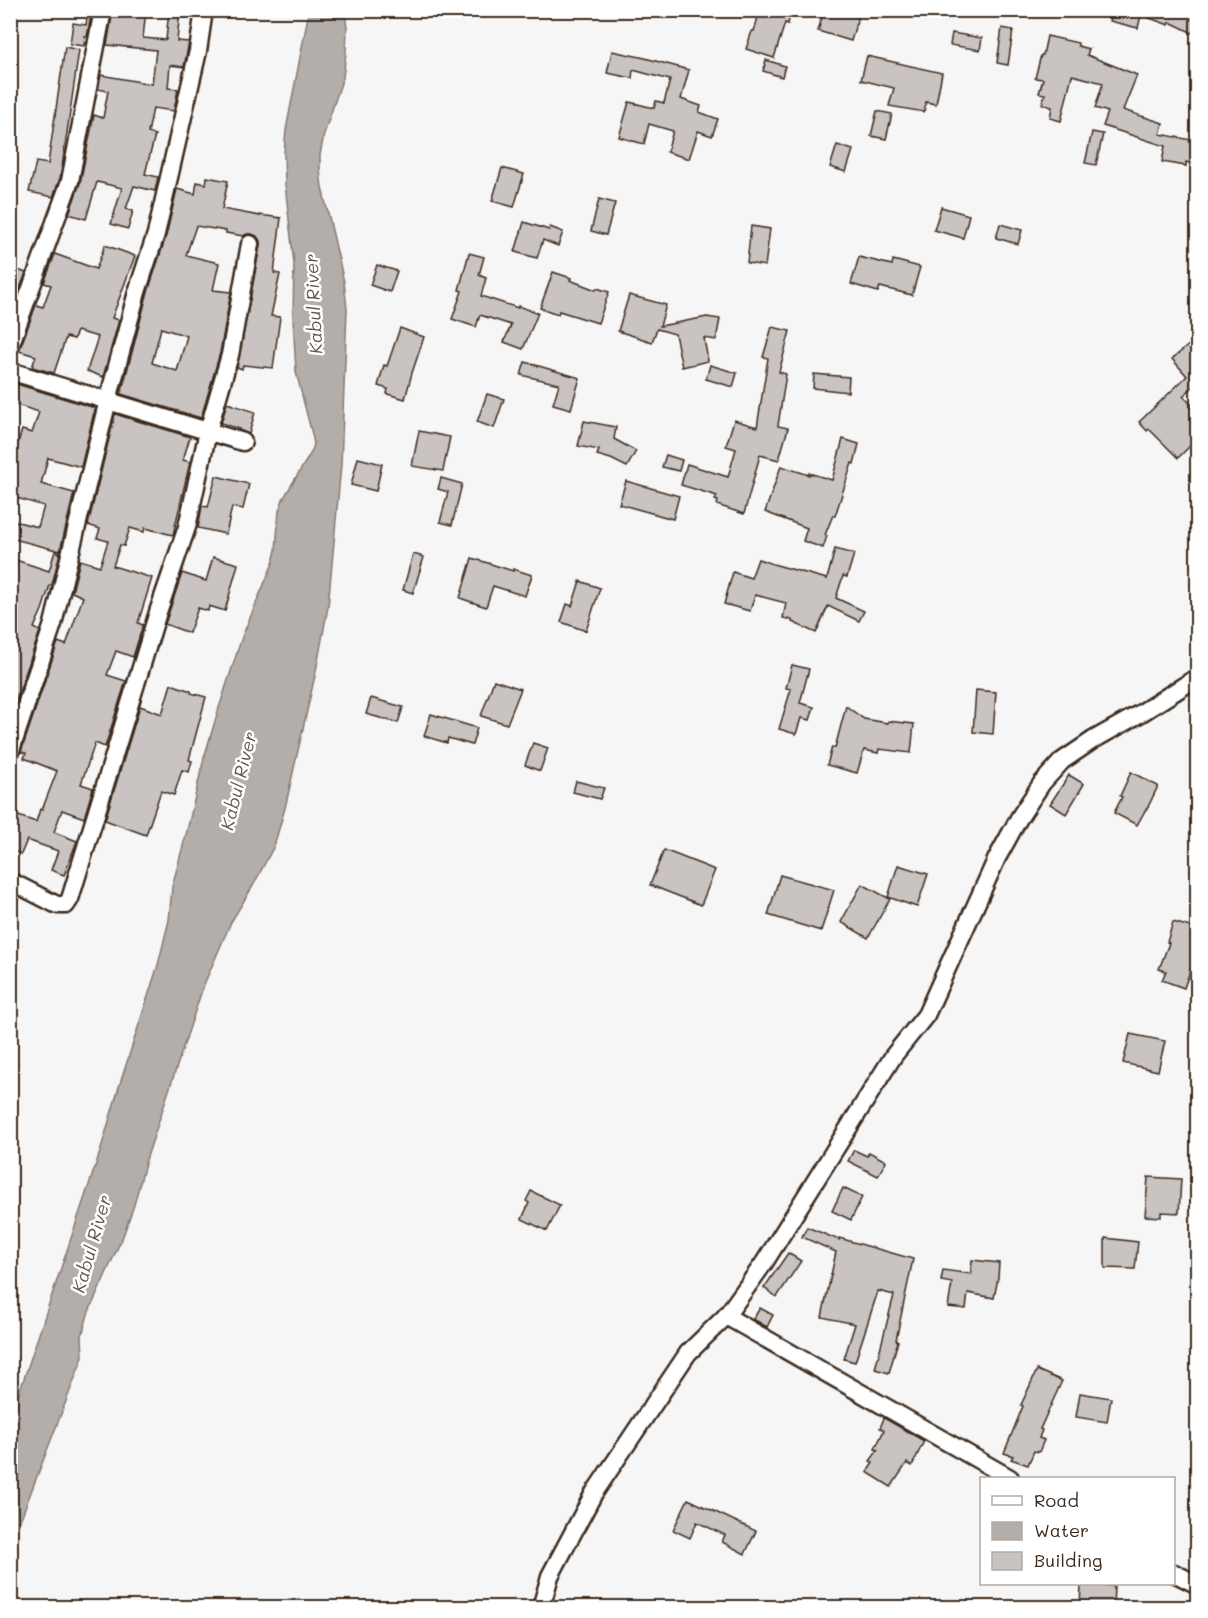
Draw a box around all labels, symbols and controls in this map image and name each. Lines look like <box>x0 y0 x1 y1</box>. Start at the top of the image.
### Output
water label: Kabul River <box>298 253 328 355</box>
water label: Kabul River <box>214 729 262 832</box>
water label: Kabul River <box>66 1192 116 1295</box>
legend <box>980 1477 1175 1585</box>
text: Road <box>1034 1488 1079 1512</box>
text: Water <box>1034 1518 1089 1542</box>
text: Building <box>1034 1548 1102 1572</box>

